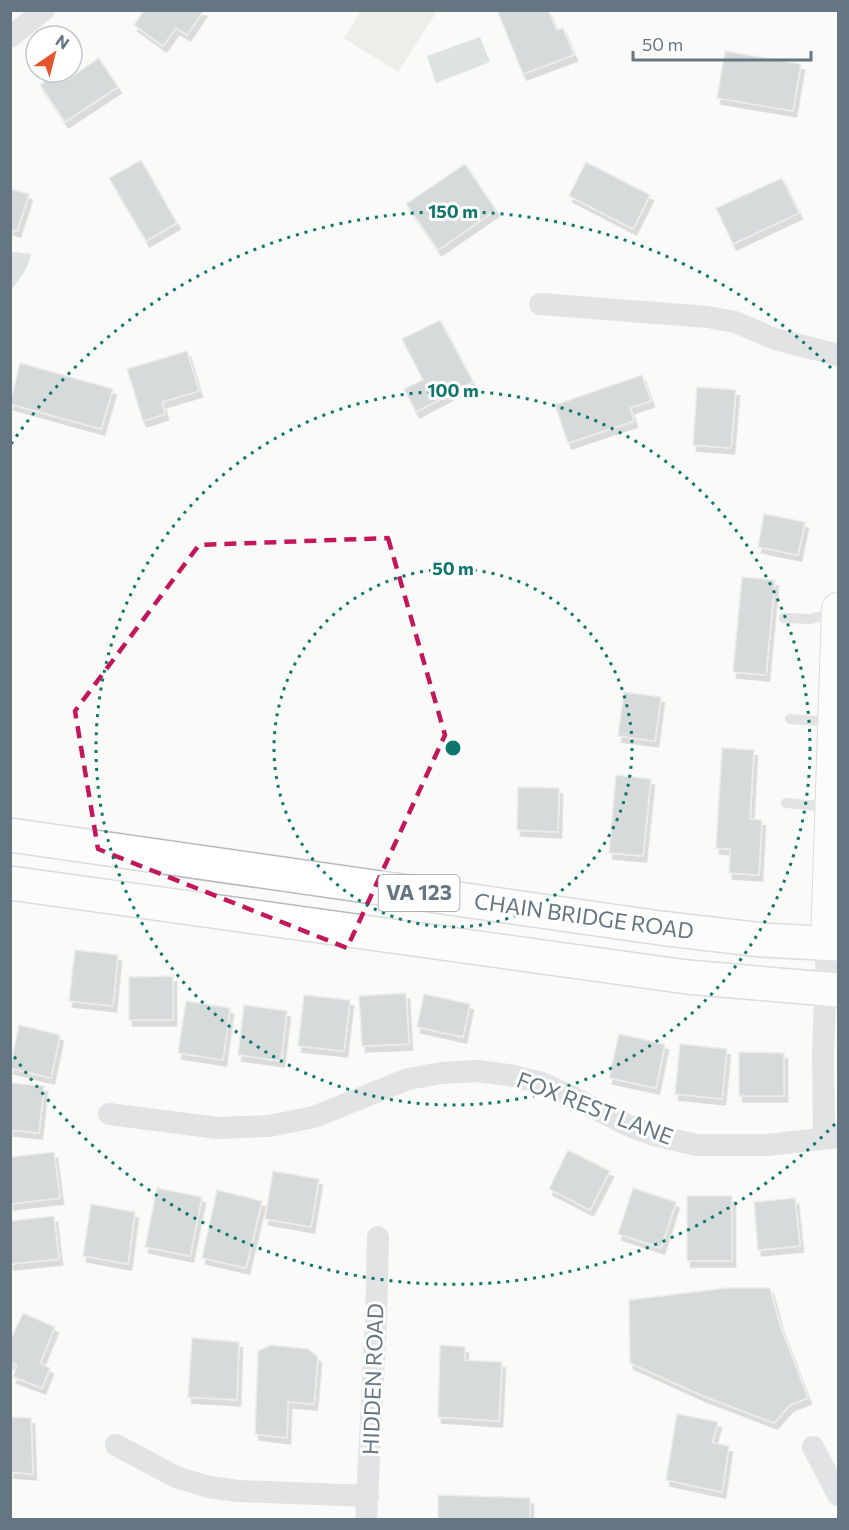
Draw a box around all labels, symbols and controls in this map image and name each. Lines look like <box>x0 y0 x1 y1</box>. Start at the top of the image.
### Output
north arrow <box>24 24 84 84</box>
scale bar <box>633 24 812 62</box>
text: N <box>53 30 73 53</box>
text: 50 m <box>642 33 683 55</box>
text: 150 m <box>428 200 478 222</box>
text: 100 m <box>427 379 479 401</box>
text: 50 m <box>432 557 474 579</box>
centre of rings <box>443 738 463 758</box>
road number: VA 123 <box>378 875 460 911</box>
street label: CHAIN BRIDGE ROAD <box>473 887 696 944</box>
street label: FOX REST LANE <box>513 1065 677 1150</box>
street label: HIDDEN ROAD <box>356 1303 389 1455</box>

